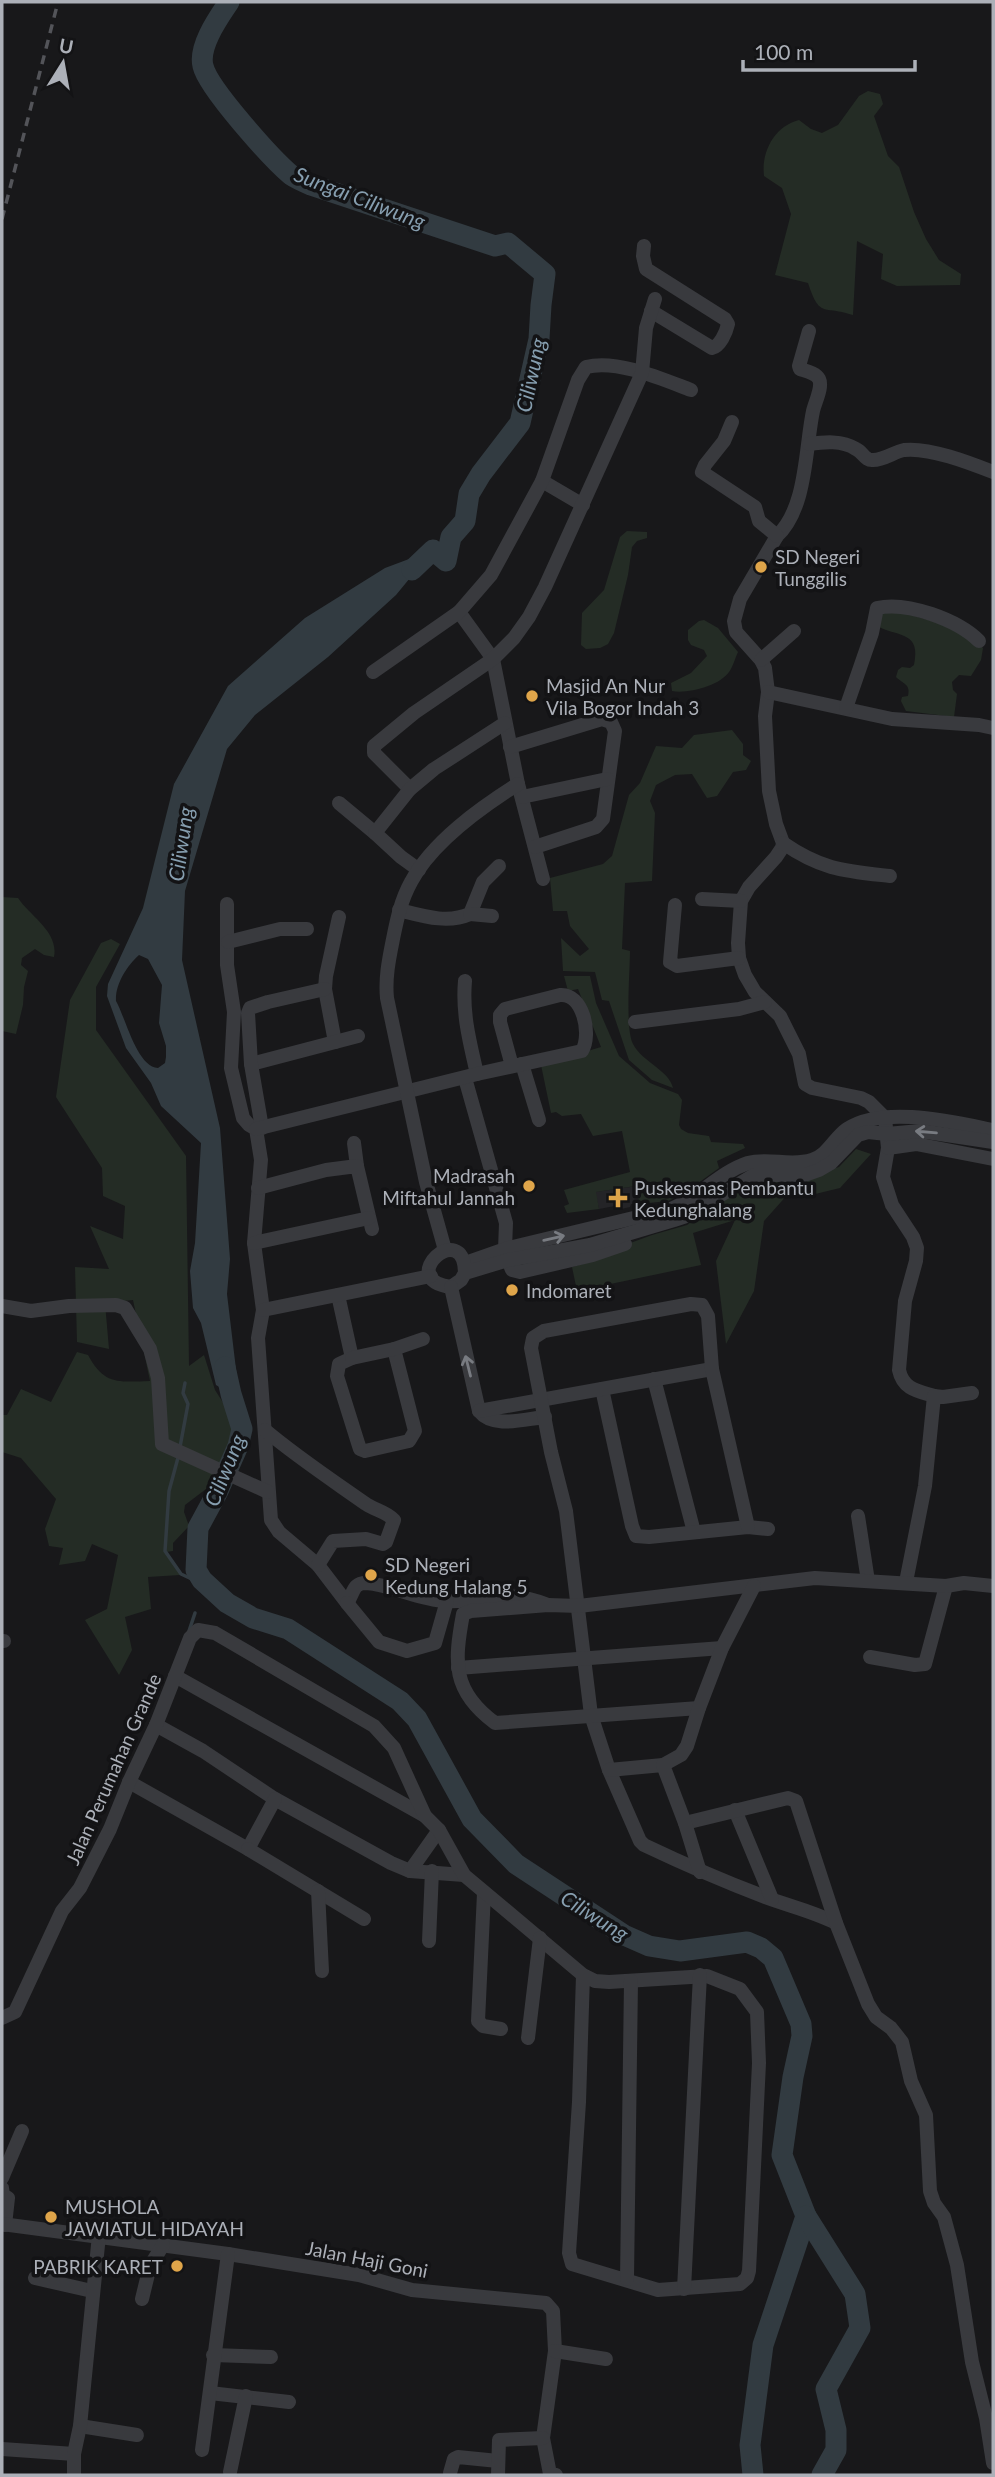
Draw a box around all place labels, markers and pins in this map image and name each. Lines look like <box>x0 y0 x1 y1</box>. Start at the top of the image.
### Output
place label: SD Negeri Tunggilis <box>775 545 860 590</box>
marker: SD Negeri Tunggilis <box>753 559 769 575</box>
place label: Masjid An Nur Vila Bogor Indah 3 <box>546 674 699 719</box>
marker: Masjid An Nur Vila Bogor Indah 3 <box>524 688 540 704</box>
place label: Madrasah Miftahul Jannah <box>382 1164 515 1209</box>
place label: Puskesmas Pembantu Kedunghalang <box>634 1176 814 1221</box>
marker: Madrasah Miftahul Jannah <box>521 1178 537 1194</box>
marker: Puskesmas Pembantu Kedunghalang <box>608 1188 628 1208</box>
place label: Indomaret <box>526 1279 612 1302</box>
marker: Indomaret <box>504 1282 520 1298</box>
place label: SD Negeri Kedung Halang 5 <box>385 1553 527 1598</box>
marker: SD Negeri Kedung Halang 5 <box>363 1567 379 1583</box>
place label: MUSHOLA JAWIATUL HIDAYAH <box>65 2195 244 2240</box>
marker: MUSHOLA JAWIATUL HIDAYAH <box>43 2209 59 2225</box>
place label: PABRIK KARET <box>33 2255 163 2278</box>
marker: PABRIK KARET <box>169 2258 185 2274</box>

